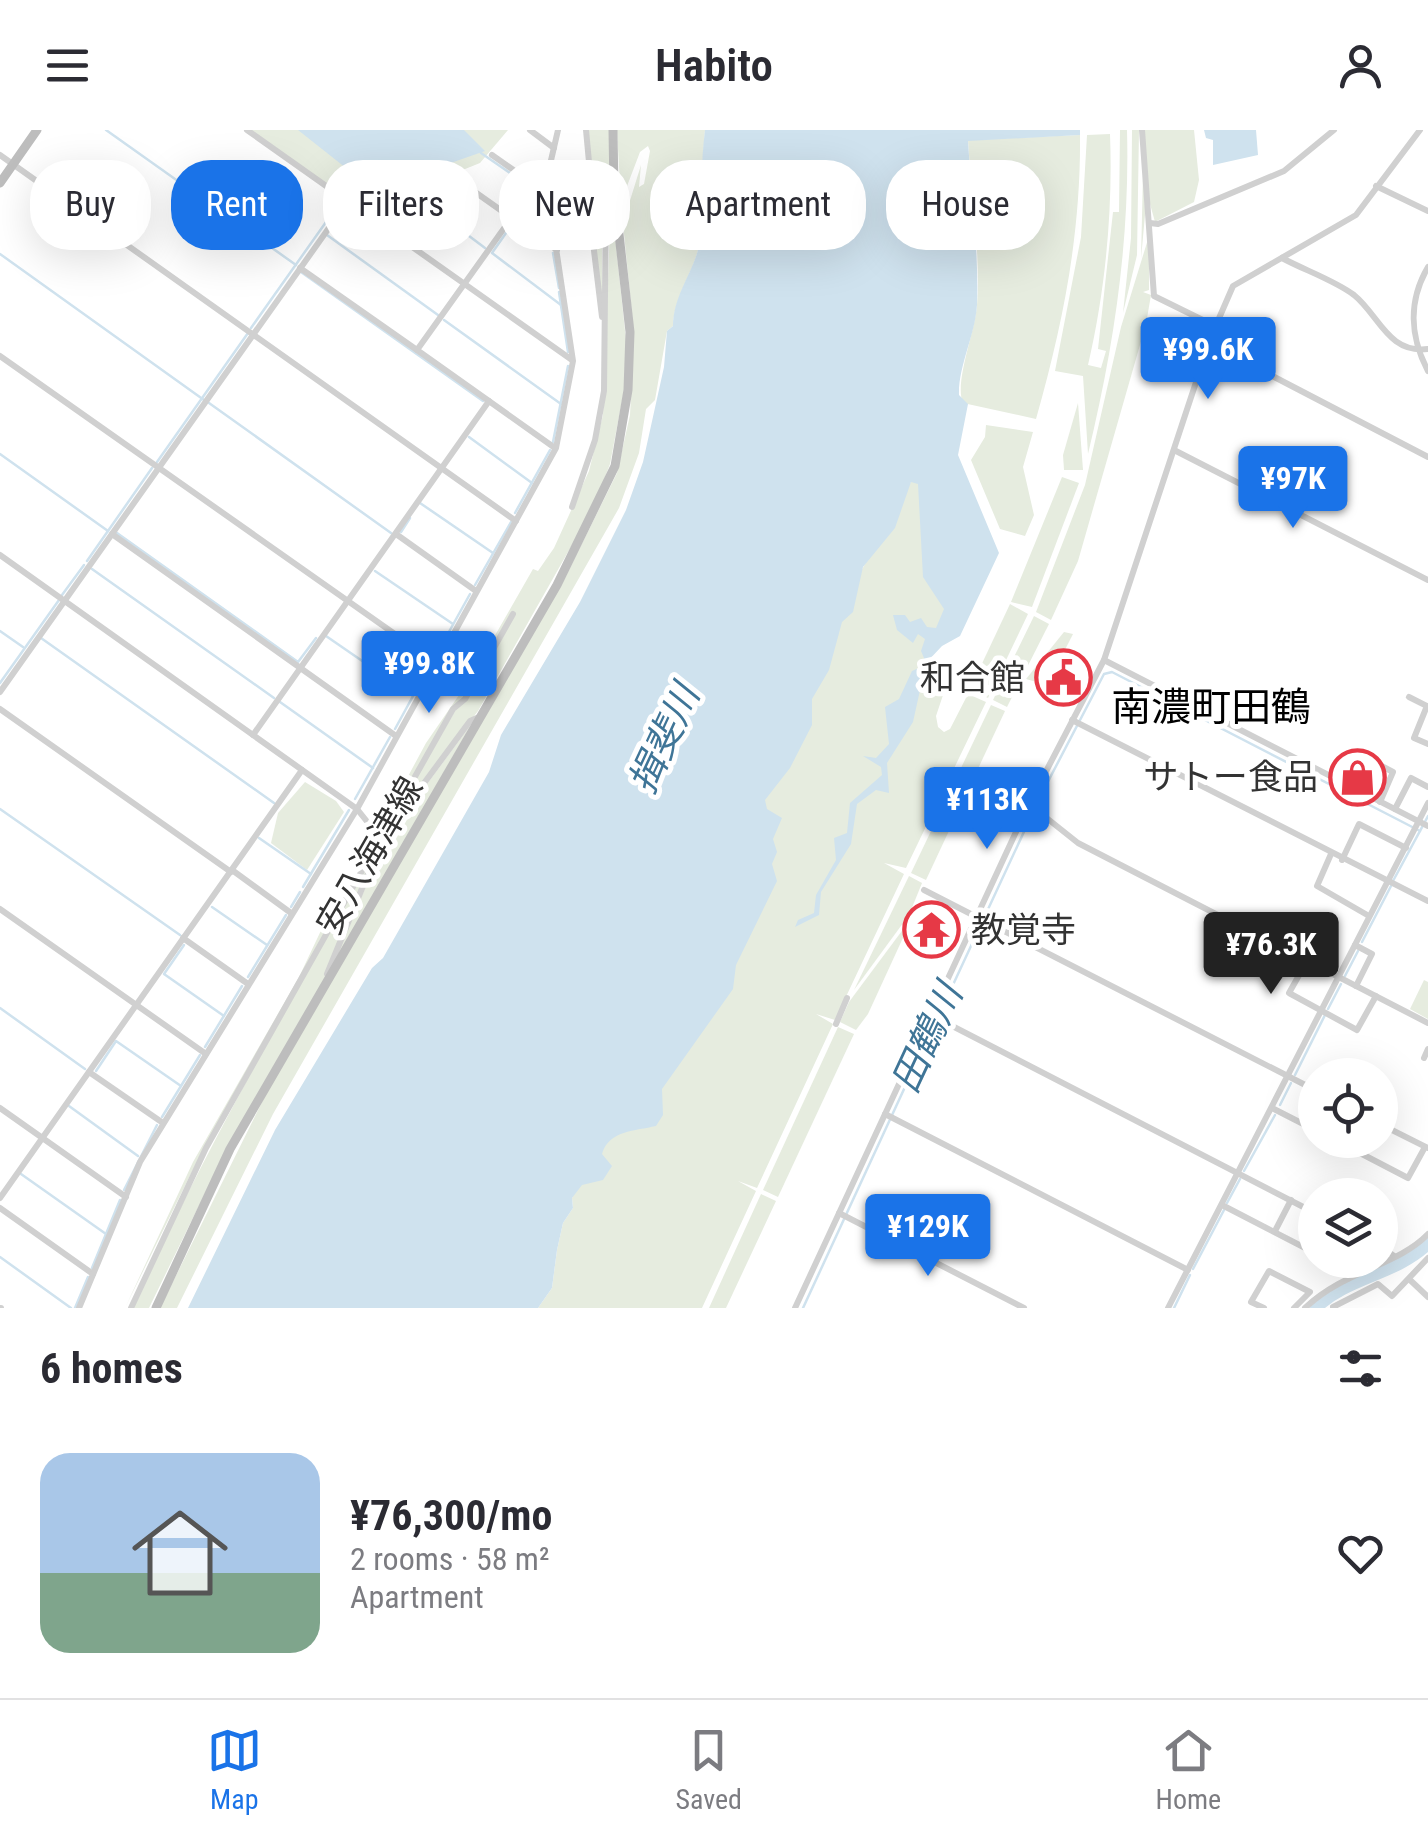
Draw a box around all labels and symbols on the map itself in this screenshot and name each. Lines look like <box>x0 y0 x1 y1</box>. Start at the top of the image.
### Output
pin: ¥99.6K <box>1127 317 1289 402</box>
pin: ¥97K <box>1234 446 1352 531</box>
pin: ¥99.8K <box>348 631 510 716</box>
public building icon: 和合館 <box>1034 648 1094 708</box>
place label: 和合館 <box>920 658 1025 699</box>
water label: 揖斐川 <box>620 674 710 800</box>
district label: 南濃町田鶴 <box>1111 684 1311 731</box>
shop icon: サトー食品 <box>1327 747 1387 807</box>
place label: サトー食品 <box>1143 757 1318 798</box>
pin: ¥113K <box>917 767 1057 852</box>
street label: 安八海津線 <box>308 770 432 942</box>
temple icon: 教覚寺 <box>902 900 962 960</box>
place label: 教覚寺 <box>971 910 1076 951</box>
pin: ¥76.3K <box>1190 912 1352 997</box>
water label: 田鶴川 <box>883 973 973 1099</box>
pin: ¥129K <box>858 1194 998 1279</box>

